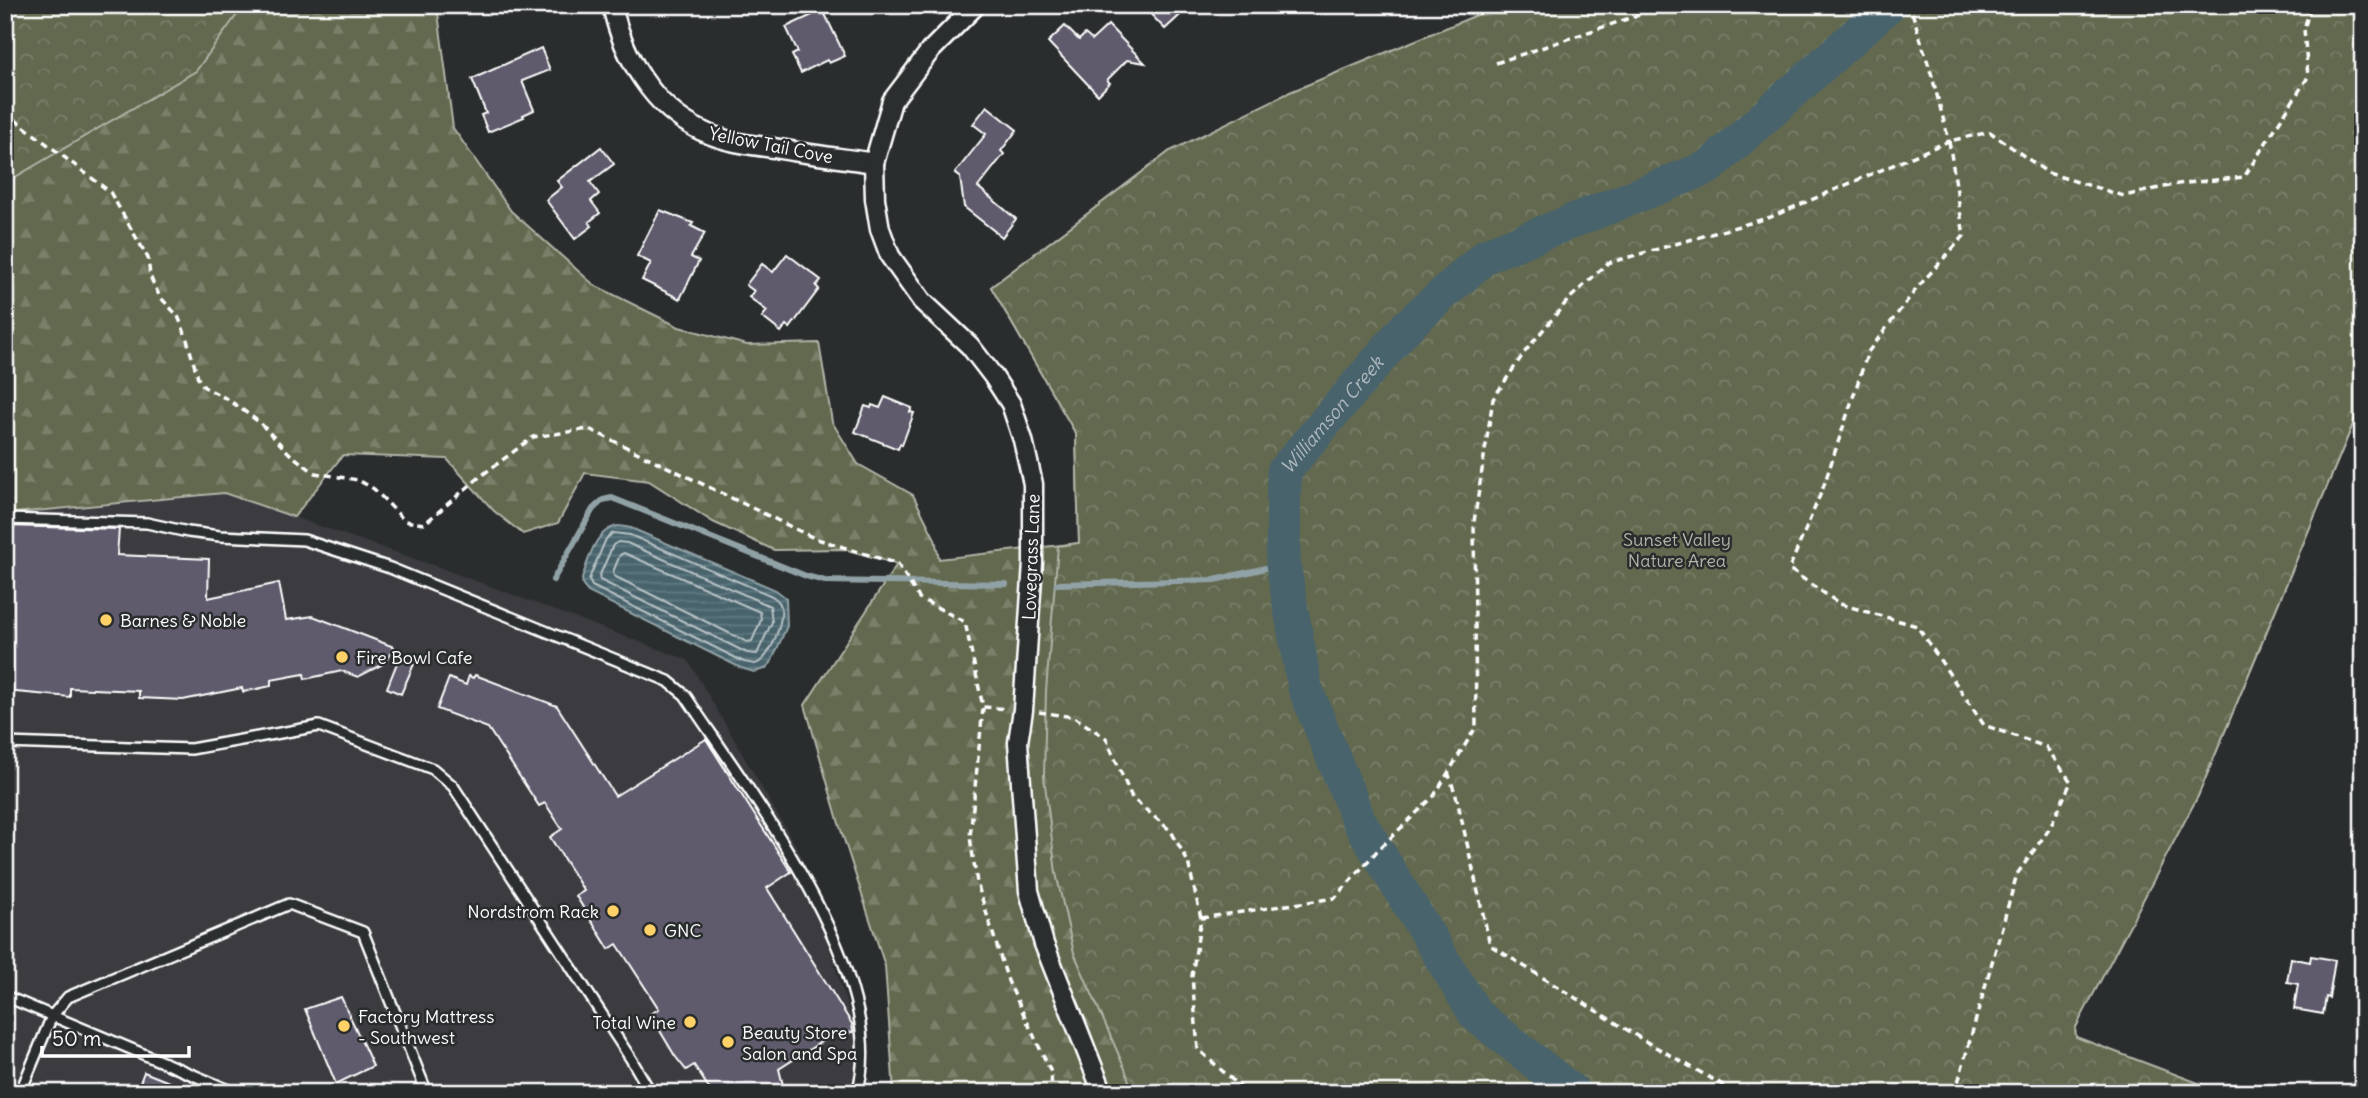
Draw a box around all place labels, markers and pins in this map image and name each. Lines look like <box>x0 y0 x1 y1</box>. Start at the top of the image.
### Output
place label: Barnes & Noble <box>120 609 246 632</box>
marker: Barnes & Noble <box>98 612 114 628</box>
place label: Fire Bowl Cafe <box>356 646 473 669</box>
marker: Fire Bowl Cafe <box>334 649 350 665</box>
place label: Nordstrom Rack <box>467 900 599 923</box>
marker: Nordstrom Rack <box>605 903 621 919</box>
place label: GNC <box>664 919 701 942</box>
marker: GNC <box>642 922 658 938</box>
place label: Factory Mattress - Southwest <box>358 1005 495 1049</box>
place label: Total Wine <box>593 1011 676 1034</box>
marker: Total Wine <box>682 1014 698 1030</box>
marker: Factory Mattress - Southwest <box>336 1018 352 1034</box>
place label: Beauty Store Salon and Spa <box>742 1021 857 1065</box>
marker: Beauty Store Salon and Spa <box>720 1034 736 1050</box>

